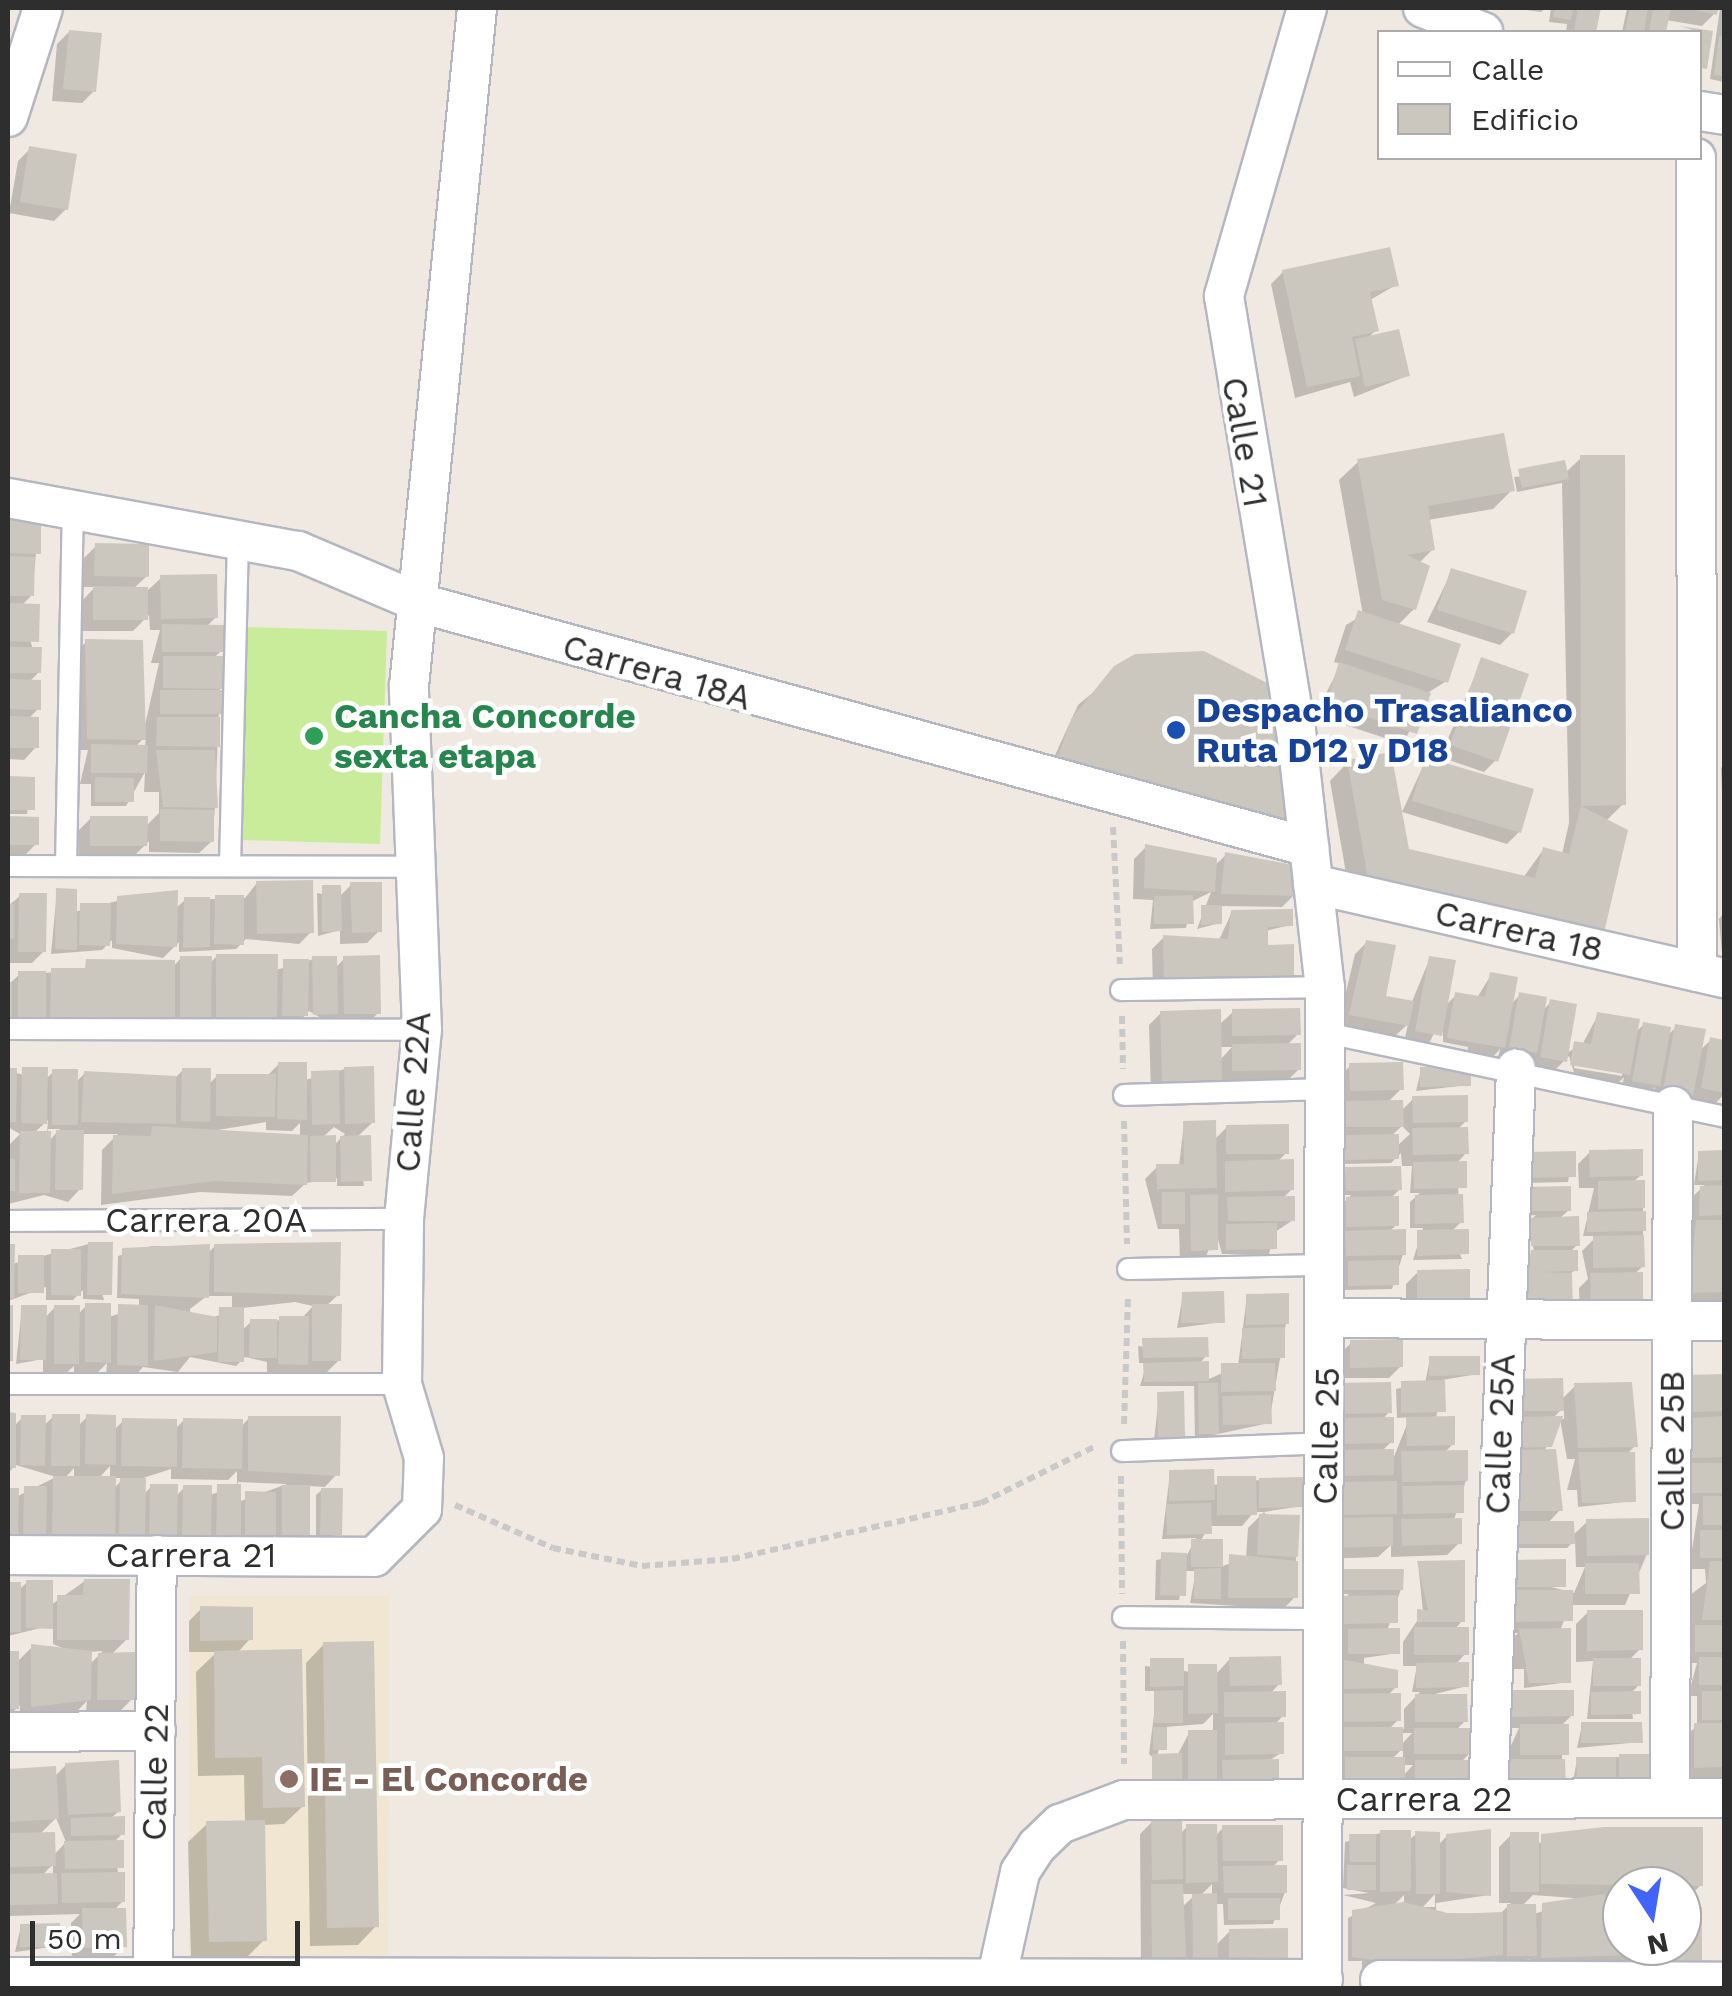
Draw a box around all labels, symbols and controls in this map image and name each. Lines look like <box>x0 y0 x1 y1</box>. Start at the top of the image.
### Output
legend <box>1377 30 1702 160</box>
text: Calle <box>1471 52 1544 87</box>
text: Edificio <box>1471 102 1579 137</box>
street label: Calle 21 <box>1213 374 1277 510</box>
street label: Carrera 18A <box>557 625 757 719</box>
place label: Despacho Trasalianco Ruta D12 y D18 <box>1196 689 1574 771</box>
place label: Cancha Concorde sexta etapa <box>334 695 636 777</box>
marker: Despacho Trasalianco Ruta D12 y D18 <box>1165 719 1187 741</box>
marker: Cancha Concorde sexta etapa <box>303 725 325 747</box>
street label: Carrera 18 <box>1430 891 1608 971</box>
street label: Calle 22A <box>386 1010 440 1174</box>
street label: Carrera 20A <box>105 1199 307 1241</box>
street label: Calle 25A <box>1476 1353 1524 1515</box>
street label: Calle 25 <box>1304 1367 1348 1505</box>
street label: Calle 25B <box>1651 1371 1693 1531</box>
street label: Carrera 21 <box>105 1534 277 1576</box>
street label: Calle 22 <box>133 1703 177 1841</box>
place label: IE - El Concorde <box>309 1758 589 1800</box>
marker: IE - El Concorde <box>278 1768 300 1790</box>
street label: Carrera 22 <box>1335 1778 1513 1820</box>
north arrow <box>1602 1866 1702 1966</box>
scale bar <box>35 1901 305 1963</box>
text: 50 m <box>47 1921 122 1956</box>
text: N <box>1644 1926 1672 1962</box>

